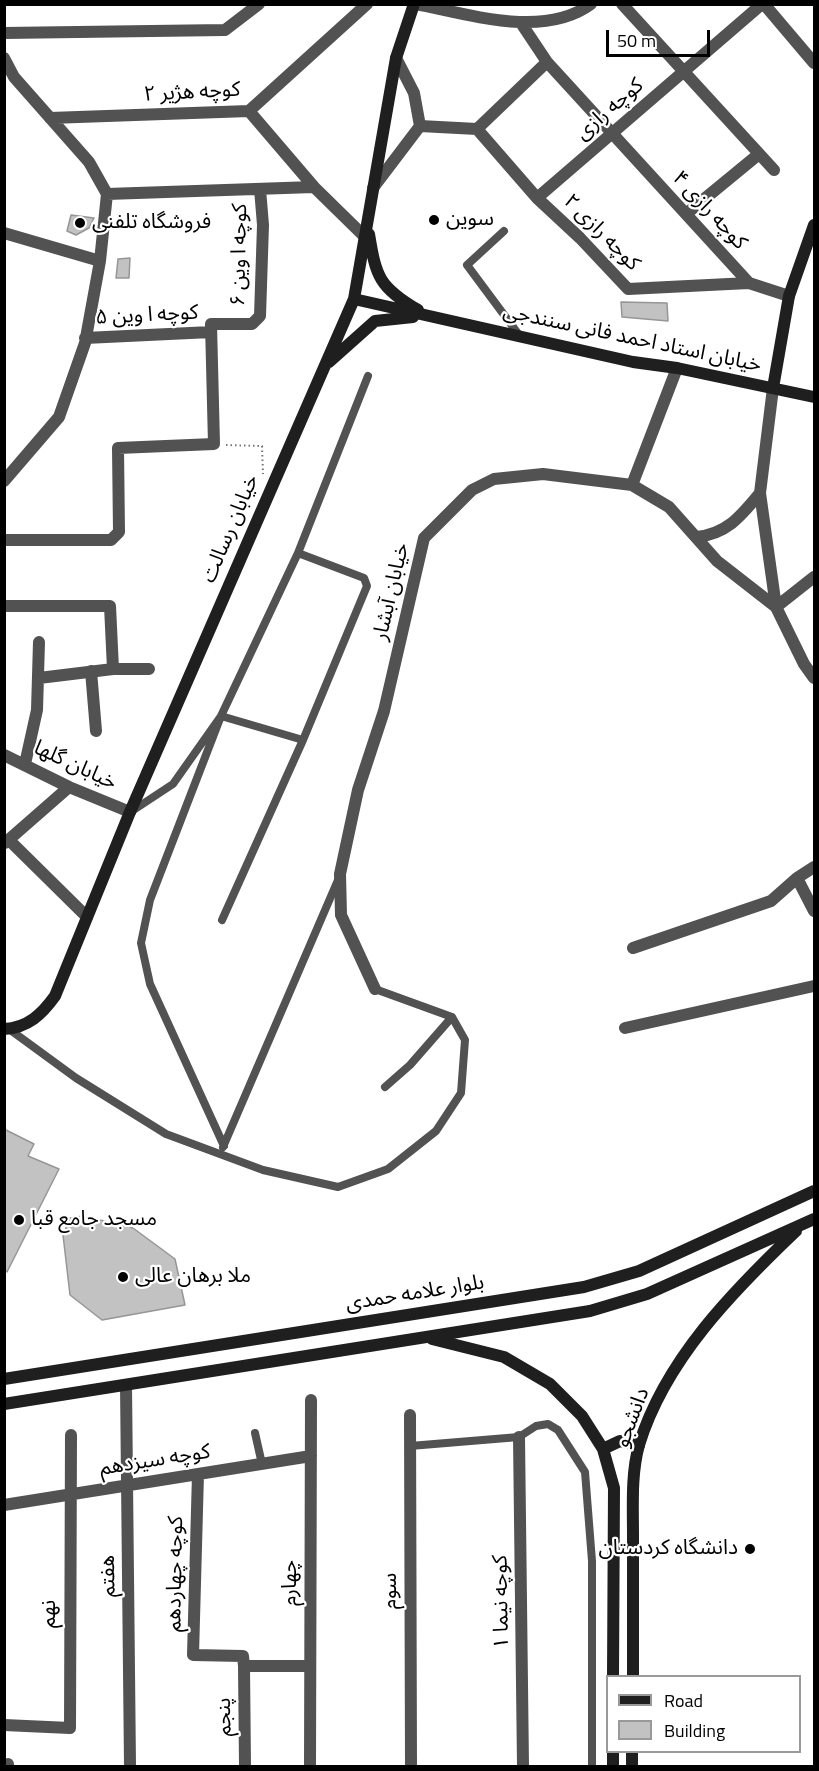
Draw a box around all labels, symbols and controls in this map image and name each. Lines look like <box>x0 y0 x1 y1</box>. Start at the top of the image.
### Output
scale bar <box>609 18 712 56</box>
text: 50 m <box>617 27 656 54</box>
street label: کوچه رازی <box>571 74 649 146</box>
street label: کوچه هژیر ۲ <box>143 78 241 108</box>
street label: کوچه رازی ۴ <box>666 166 752 256</box>
street label: کوچه رازی ۲ <box>557 189 645 277</box>
street label: کوچه ا وین ۶ <box>227 203 253 307</box>
place label: سوین <box>446 207 494 233</box>
place label: فروشگاه تلفنی <box>92 210 211 236</box>
marker: سوین <box>427 213 441 227</box>
marker: فروشگاه تلفنی <box>73 216 87 230</box>
street label: خیابان استاد احمد فانی سنندجی <box>501 299 763 379</box>
street label: کوچه ا وین ۵ <box>95 301 199 331</box>
street label: خیابان رسالت <box>197 471 265 587</box>
street label: خیابان آبشار <box>369 541 415 643</box>
street label: خیابان گلها <box>29 736 121 796</box>
place label: مسجد جامع قبا <box>31 1207 157 1233</box>
marker: مسجد جامع قبا <box>12 1213 26 1227</box>
place label: ملا برهان عالی <box>135 1264 251 1290</box>
marker: ملا برهان عالی <box>116 1270 130 1284</box>
street label: بلوار علامه حمدی <box>344 1271 486 1317</box>
street label: دانشجو <box>610 1385 656 1451</box>
street label: کوچه سیزدهم <box>98 1440 212 1482</box>
street label: کوچه چهاردهم <box>162 1516 190 1632</box>
place label: دانشگاه کردستان <box>598 1536 738 1562</box>
marker: دانشگاه کردستان <box>743 1542 757 1556</box>
street label: هفتم <box>96 1555 122 1597</box>
street label: کوچه نیما ۱ <box>489 1555 515 1649</box>
street label: چهارم <box>278 1560 304 1606</box>
street label: سوم <box>378 1573 404 1609</box>
street label: نهم <box>37 1600 63 1628</box>
legend <box>606 1675 801 1753</box>
text: Road <box>664 1687 703 1714</box>
street label: پنجم <box>212 1697 238 1737</box>
text: Building <box>664 1717 725 1744</box>

